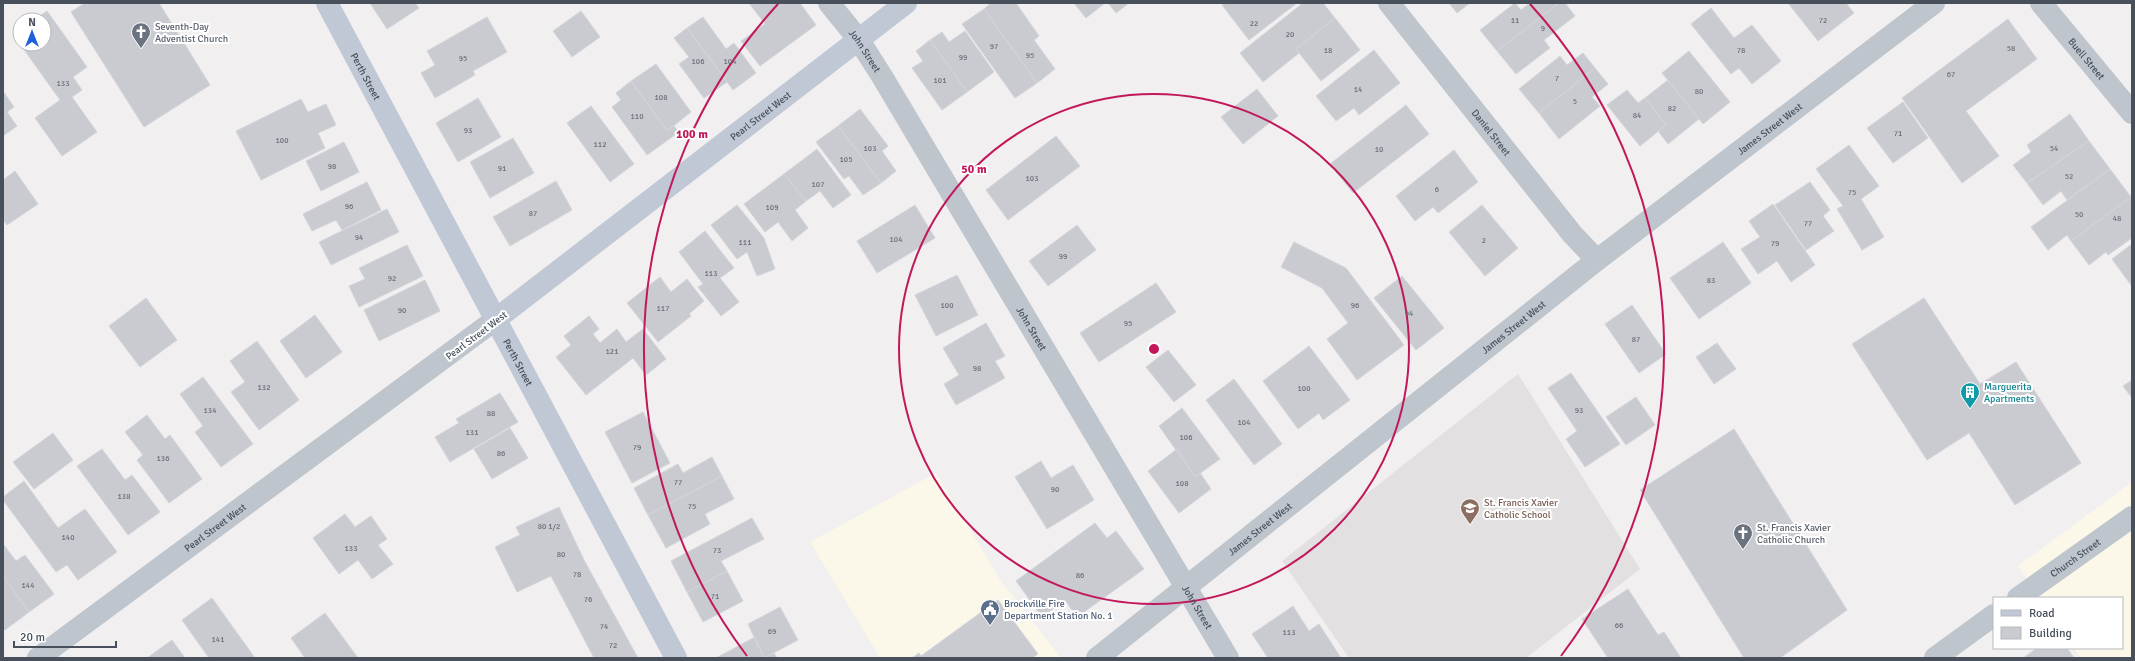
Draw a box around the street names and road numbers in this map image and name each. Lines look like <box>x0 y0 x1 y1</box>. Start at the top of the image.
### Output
street label: John Street <box>846 27 883 75</box>
street label: Buell Street <box>2065 36 2107 83</box>
street label: Perth Street <box>348 51 383 103</box>
street label: Pearl Street West <box>728 89 794 143</box>
street label: James Street West <box>1735 100 1805 158</box>
street label: Daniel Street <box>1469 107 1513 159</box>
street label: James Street West <box>1480 298 1549 357</box>
street label: John Street <box>1013 305 1049 353</box>
street label: Pearl Street West <box>444 309 510 363</box>
street label: Perth Street <box>500 337 535 389</box>
street label: James Street West <box>1226 500 1295 558</box>
street label: Pearl Street West <box>182 501 249 555</box>
street label: Church Street <box>2048 536 2104 580</box>
street label: John Street <box>1179 583 1215 632</box>

